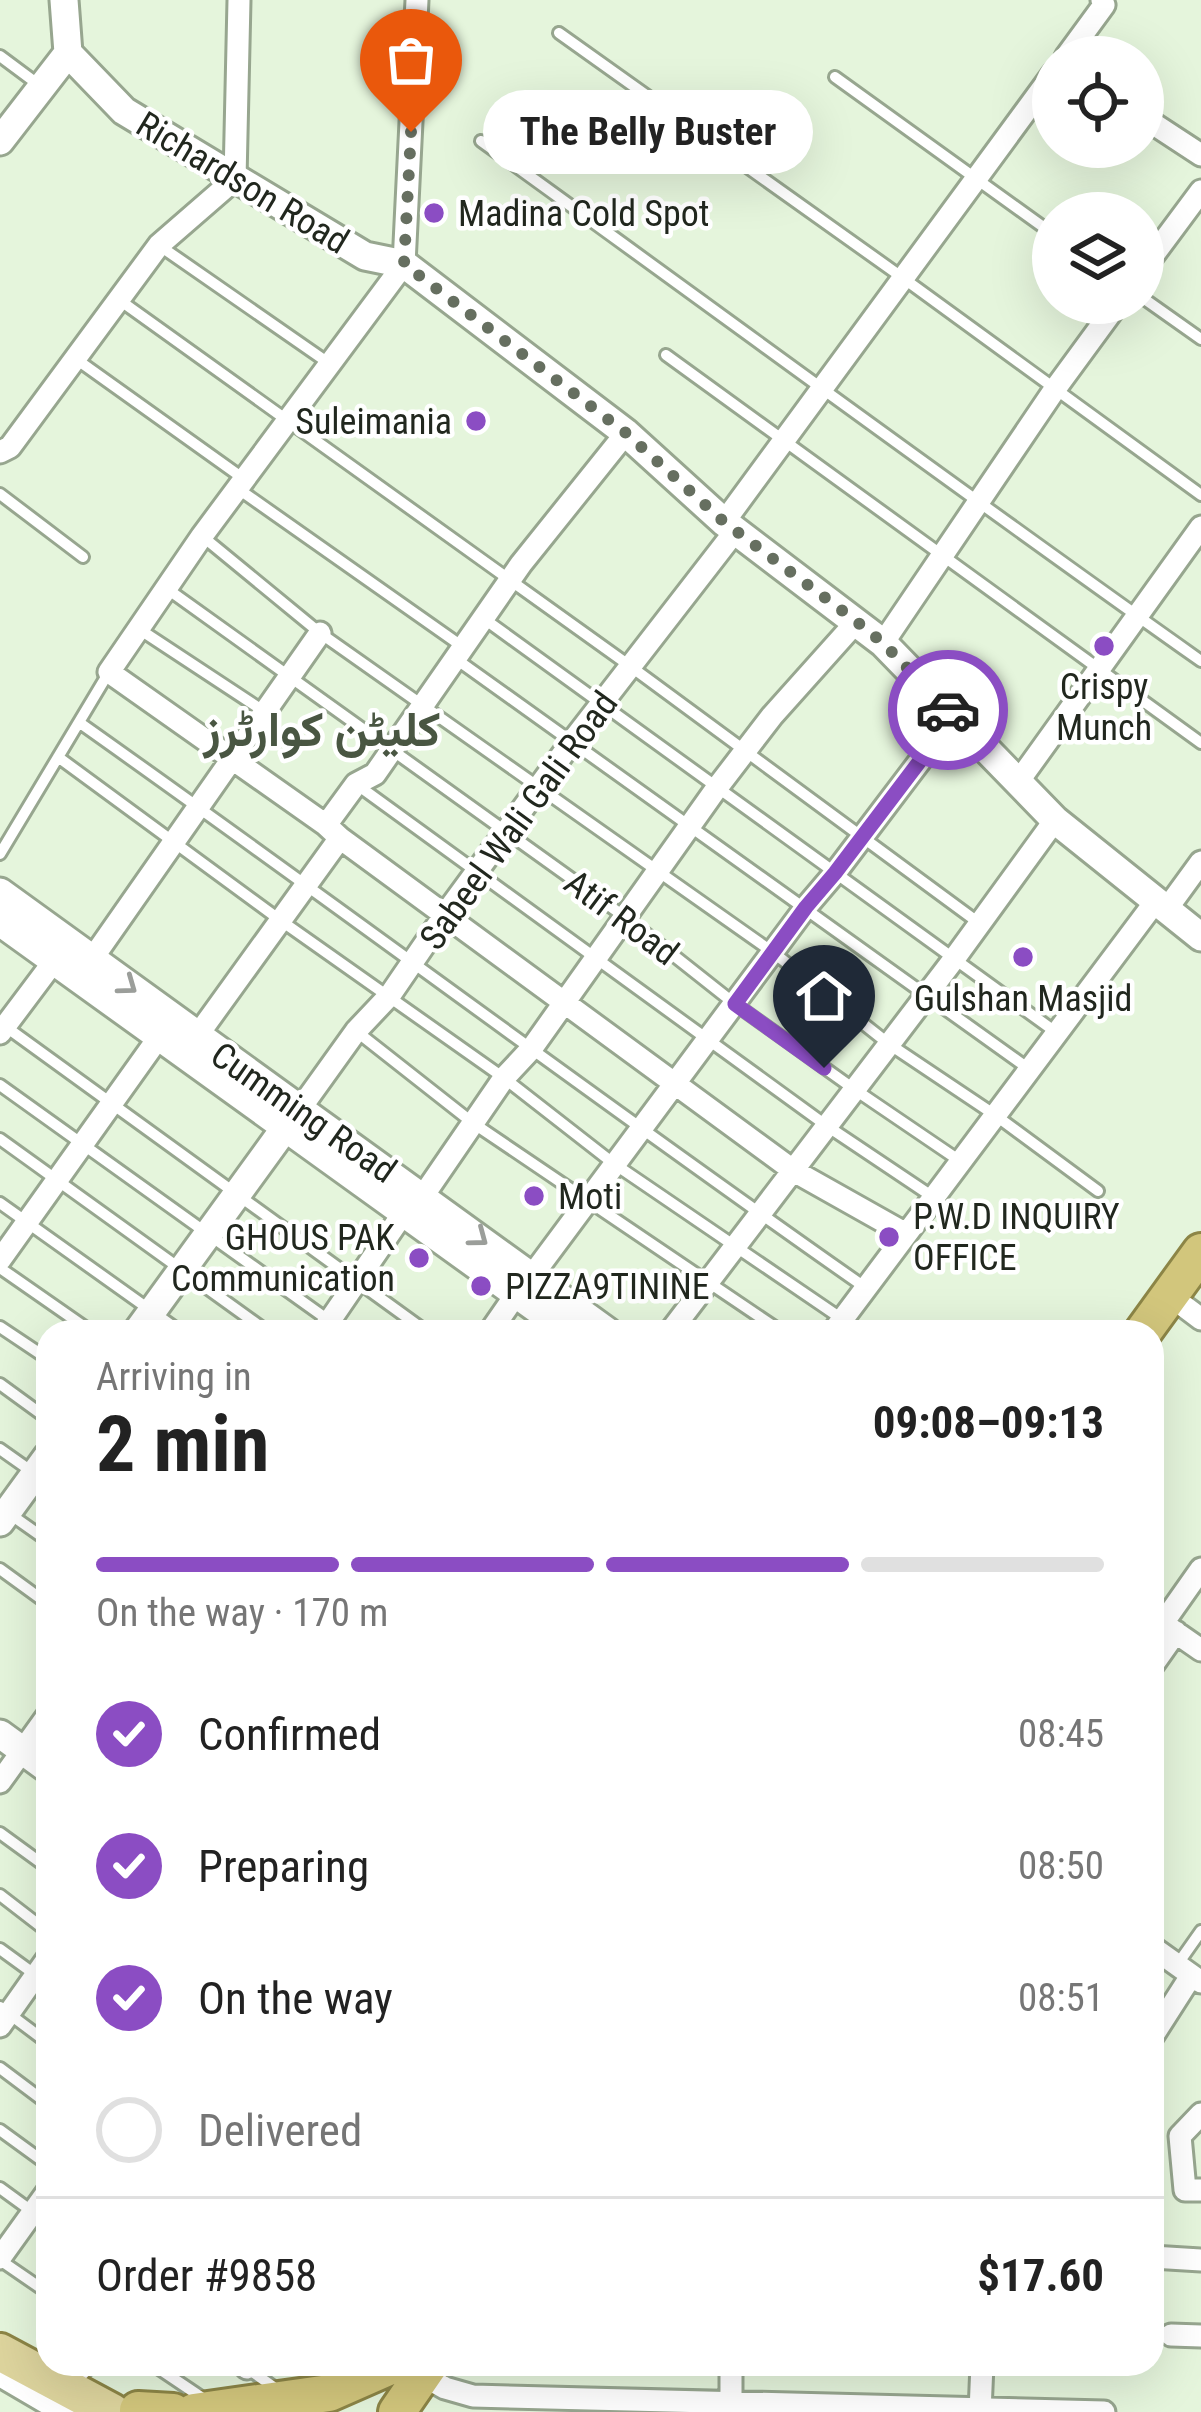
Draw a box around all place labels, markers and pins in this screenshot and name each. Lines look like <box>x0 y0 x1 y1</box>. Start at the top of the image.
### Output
pin <box>360 9 462 132</box>
callout: The Belly Buster <box>483 90 813 174</box>
place label: Madina Cold Spot <box>458 193 710 235</box>
marker: Madina Cold Spot <box>421 200 447 226</box>
place label: Suleimania <box>295 401 452 443</box>
marker: Suleimania <box>463 408 489 434</box>
marker: Crispy Munch <box>1091 633 1117 659</box>
place label: Crispy Munch <box>1056 666 1152 749</box>
marker: Gulshan Masjid <box>1010 944 1036 970</box>
pin <box>773 945 875 1068</box>
place label: Gulshan Masjid <box>914 978 1132 1020</box>
place label: Moti <box>558 1176 622 1218</box>
marker: Moti <box>521 1183 547 1209</box>
place label: P.W.D INQUIRY OFFICE <box>913 1196 1120 1279</box>
place label: GHOUS PAK Communication <box>171 1217 395 1300</box>
marker: P.W.D INQUIRY OFFICE <box>876 1224 902 1250</box>
marker: GHOUS PAK Communication <box>406 1245 432 1271</box>
place label: PIZZA9TININE <box>505 1266 710 1308</box>
marker: PIZZA9TININE <box>468 1273 494 1299</box>

